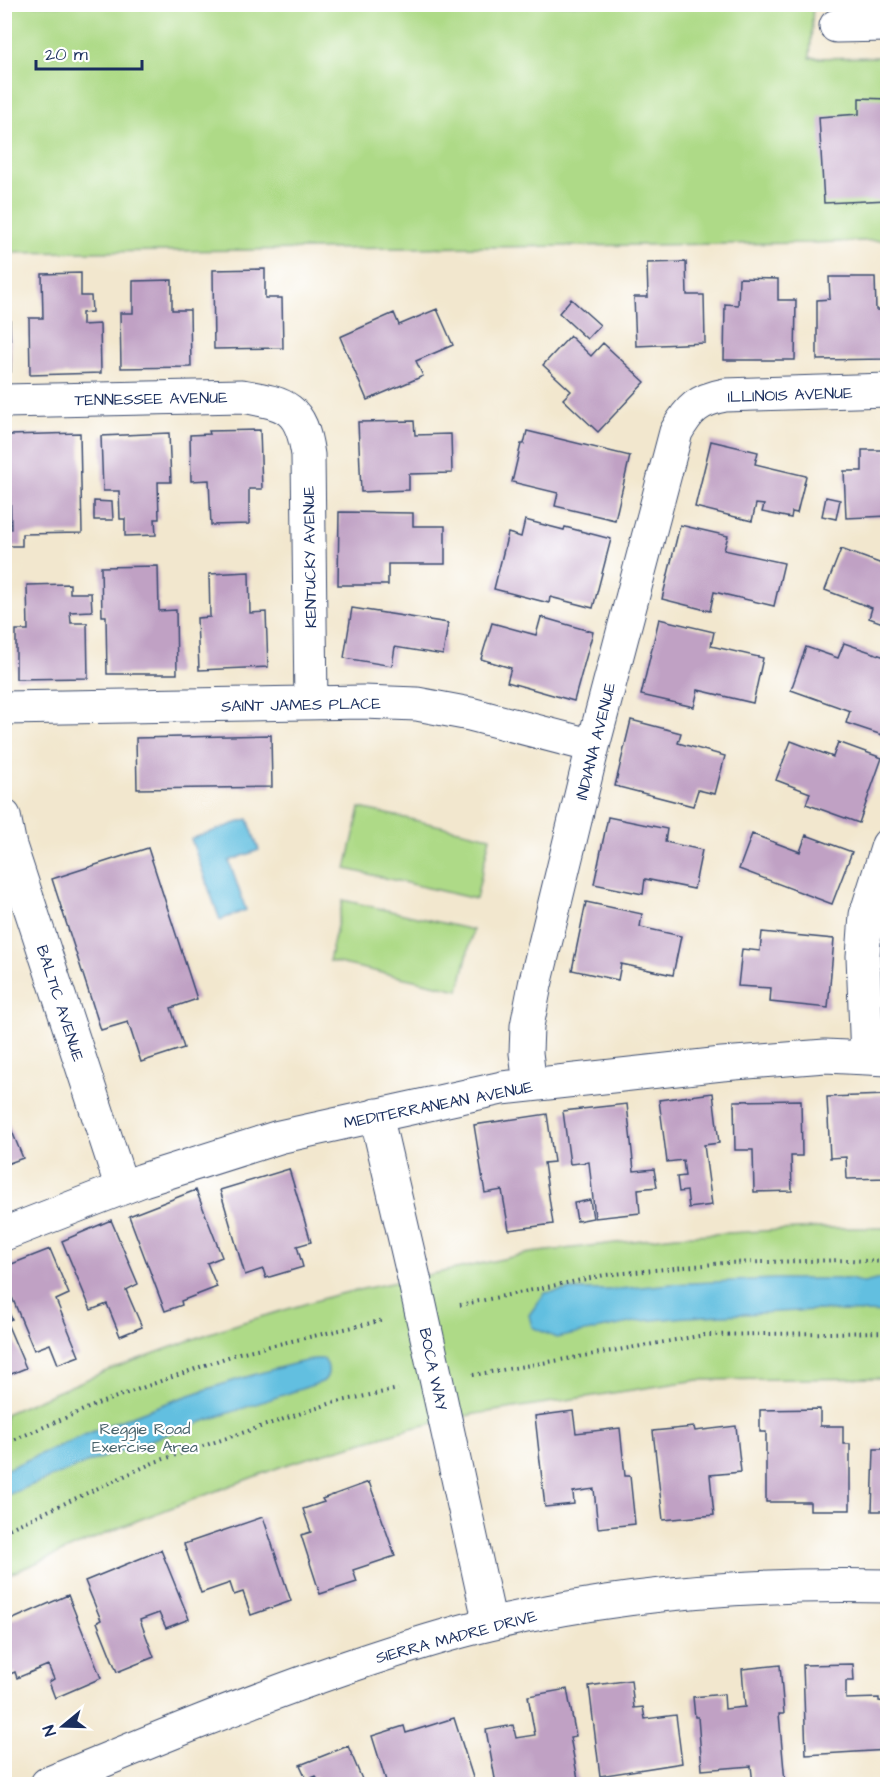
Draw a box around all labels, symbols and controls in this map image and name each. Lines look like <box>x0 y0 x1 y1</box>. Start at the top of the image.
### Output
scale bar <box>36 33 142 71</box>
text: 20 m <box>45 42 88 67</box>
street label: ILLINOIS AVENUE <box>727 382 853 408</box>
street label: TENNESSEE AVENUE <box>74 387 228 411</box>
street label: KENTUCKY AVENUE <box>298 485 322 628</box>
street label: INDIANA AVENUE <box>571 680 621 802</box>
street label: SAINT JAMES PLACE <box>221 693 382 717</box>
street label: BALTIC AVENUE <box>31 942 89 1065</box>
street label: MEDITERRANEAN AVENUE <box>342 1076 535 1134</box>
street label: BOCA WAY <box>414 1326 453 1413</box>
park label: Reggie Road Exercise Area <box>92 1418 198 1458</box>
street label: SIERRA MADRE DRIVE <box>373 1605 540 1669</box>
north arrow <box>33 1696 93 1756</box>
text: N <box>38 1722 62 1739</box>

